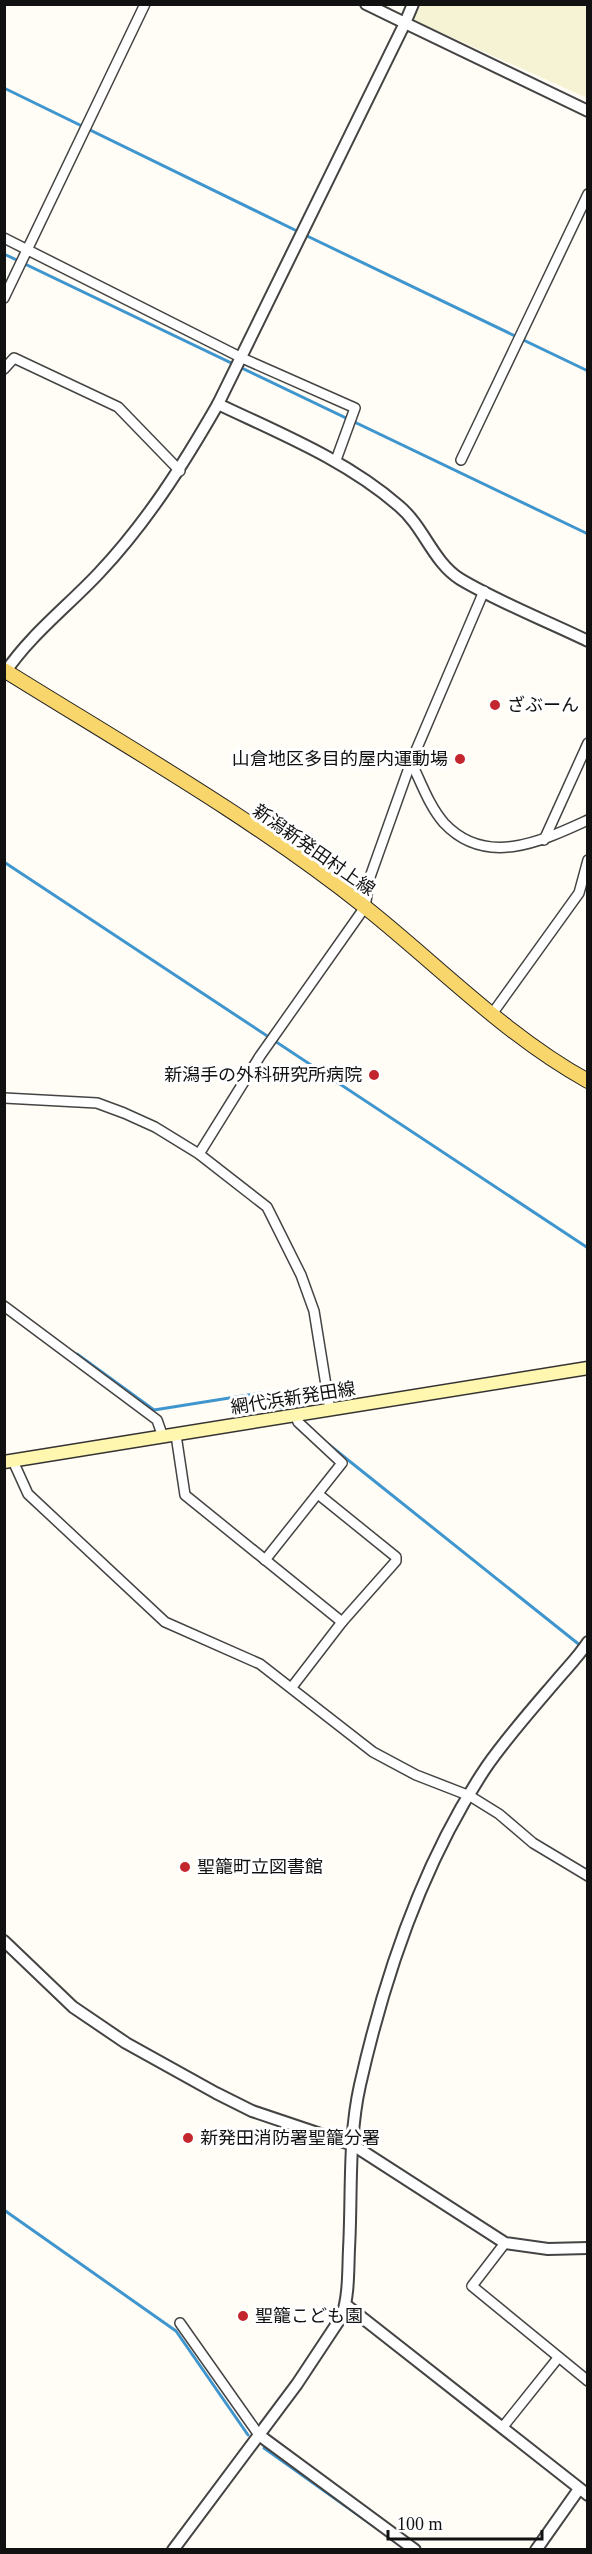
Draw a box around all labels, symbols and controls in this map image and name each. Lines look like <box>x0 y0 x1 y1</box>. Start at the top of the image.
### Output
place label: ざぶーん <box>507 695 579 715</box>
marker: ざぶーん <box>488 698 502 712</box>
place label: 山倉地区多目的屋内運動場 <box>232 749 448 769</box>
marker: 山倉地区多目的屋内運動場 <box>453 752 467 766</box>
street label: 新潟新発田村上線 <box>249 801 379 899</box>
place label: 新潟手の外科研究所病院 <box>164 1065 362 1085</box>
marker: 新潟手の外科研究所病院 <box>367 1068 381 1082</box>
street label: 網代浜新発田線 <box>229 1378 357 1418</box>
place label: 聖籠町立図書館 <box>197 1857 323 1877</box>
marker: 聖籠町立図書館 <box>178 1860 192 1874</box>
place label: 新発田消防署聖籠分署 <box>200 2128 380 2148</box>
marker: 新発田消防署聖籠分署 <box>181 2131 195 2145</box>
place label: 聖籠こども園 <box>255 2306 363 2326</box>
marker: 聖籠こども園 <box>236 2309 250 2323</box>
scale bar <box>388 2503 542 2541</box>
text: 100 m <box>397 2514 443 2534</box>

